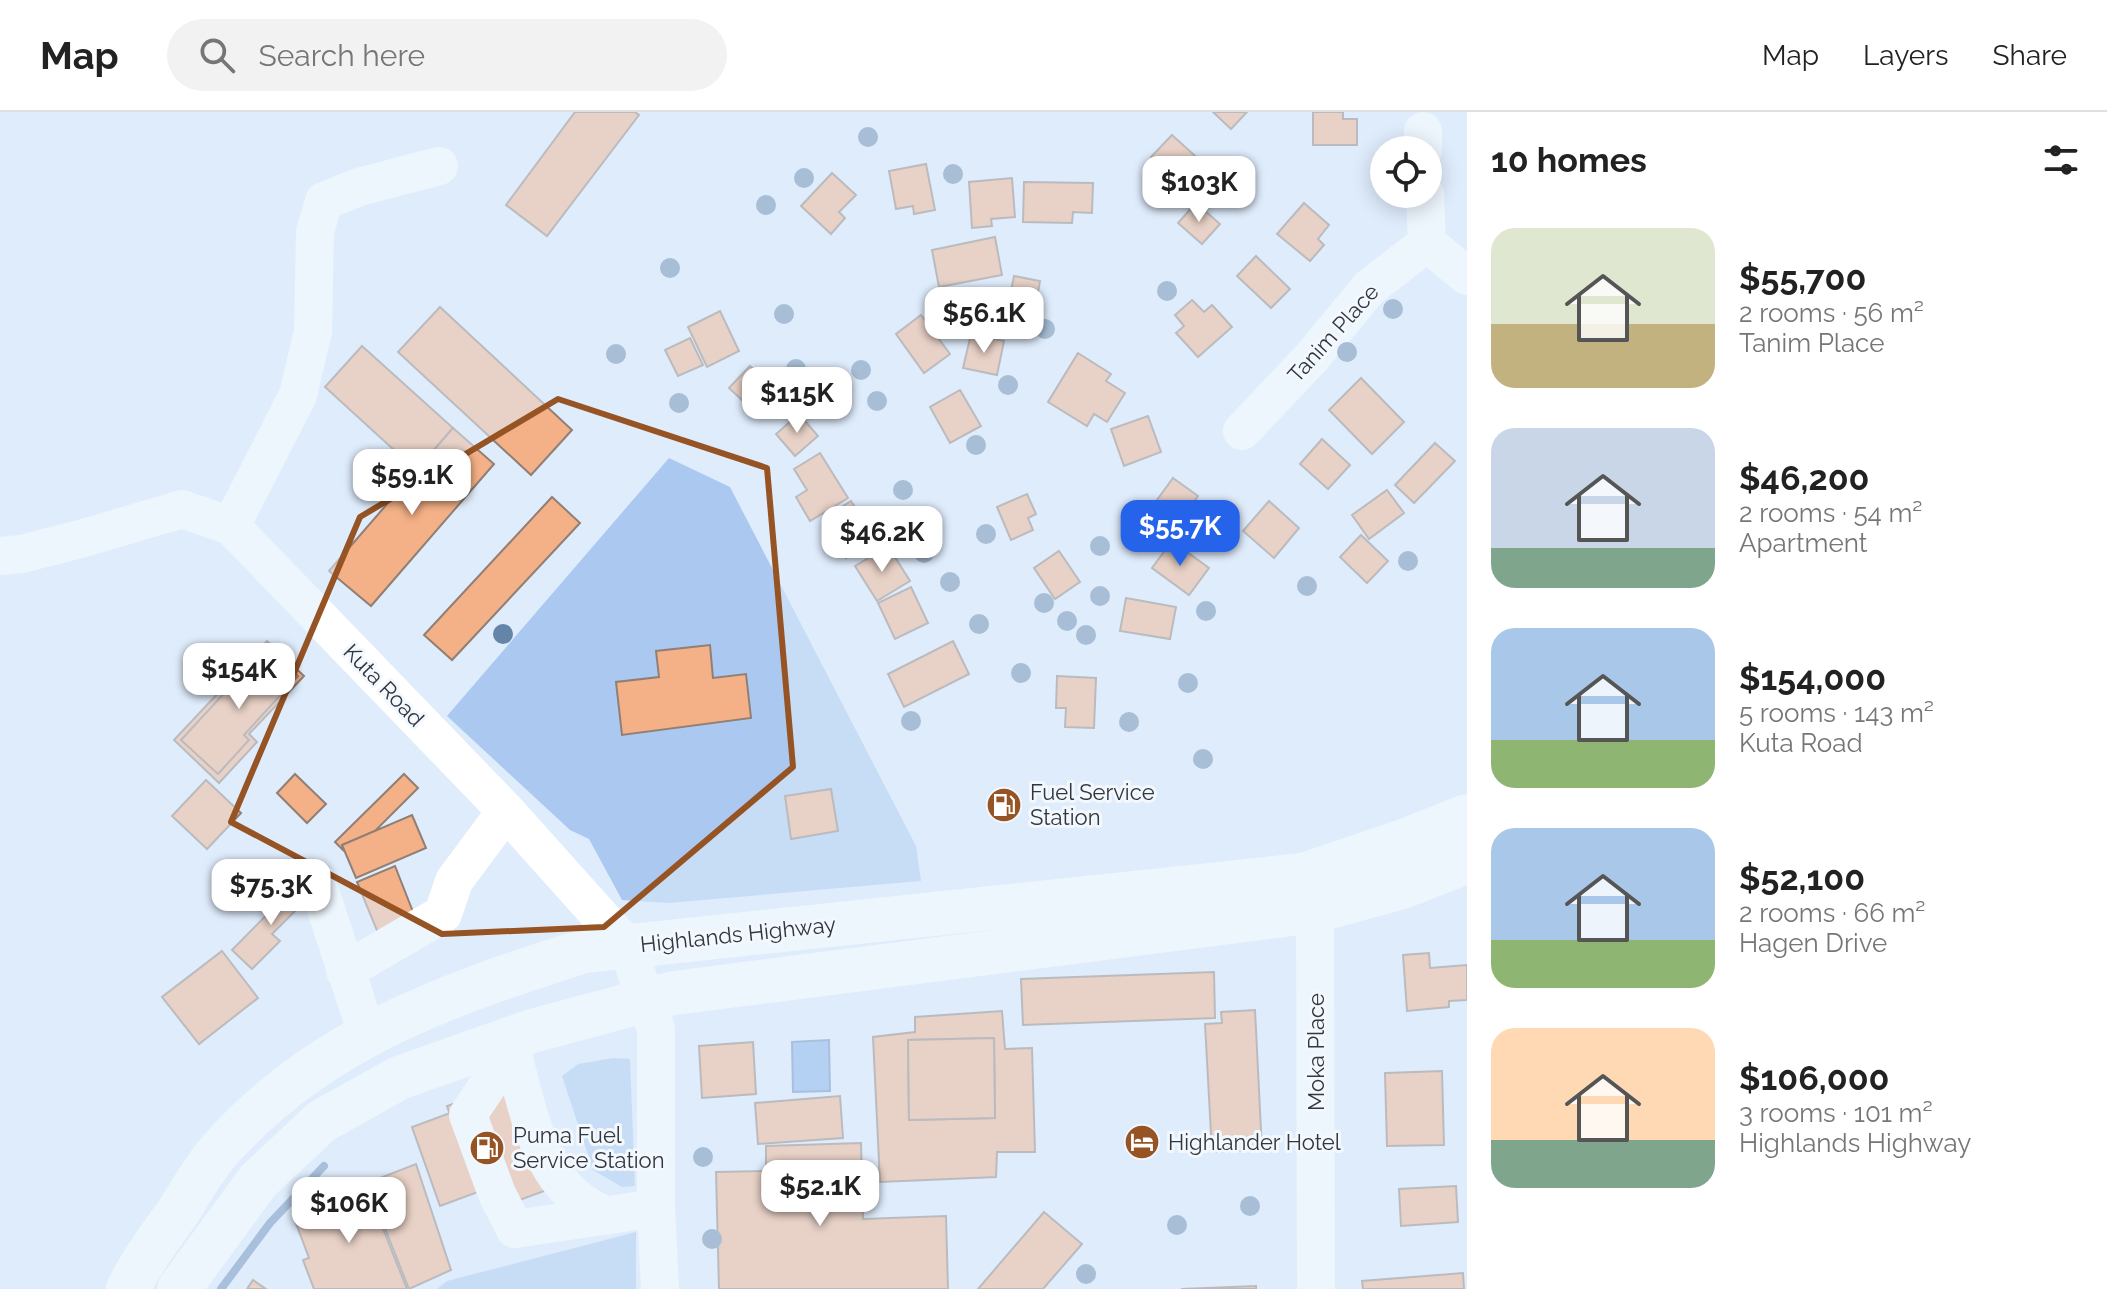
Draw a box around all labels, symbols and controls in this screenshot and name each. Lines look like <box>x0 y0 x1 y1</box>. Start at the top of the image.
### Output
search box <box>167 19 727 91</box>
text: Map <box>40 33 119 78</box>
icon: search <box>195 33 239 77</box>
text: Search here <box>259 38 425 73</box>
text: Map <box>1762 39 1819 72</box>
text: Layers <box>1863 39 1949 72</box>
text: Share <box>1993 39 2067 72</box>
map controls <box>1370 136 1442 208</box>
button: locate <box>1370 136 1442 208</box>
icon: filters <box>2039 138 2083 182</box>
text: 10 homes <box>1491 140 1647 180</box>
pin: $103K <box>1143 156 1255 224</box>
text: $103K <box>1160 167 1238 197</box>
text: $55,700 <box>1739 258 1866 298</box>
icon: home <box>1555 260 1651 356</box>
street label: Tanim Place <box>1282 278 1384 387</box>
pin: $56.1K <box>919 287 1049 355</box>
text: $56.1K <box>943 298 1025 328</box>
text: 2 rooms · 56 m² <box>1739 298 1924 328</box>
text: Tanim Place <box>1739 328 1885 358</box>
pin: $115K <box>741 367 853 435</box>
text: $115K <box>760 378 834 408</box>
pin: $59.1K <box>347 449 477 517</box>
text: $46,200 <box>1739 458 1869 498</box>
text: $59.1K <box>371 460 453 490</box>
icon: home <box>1555 460 1651 556</box>
text: 2 rooms · 54 m² <box>1739 498 1922 528</box>
pin: $55.7K <box>1115 500 1245 568</box>
pin: $46.2K <box>817 506 947 574</box>
text: $55.7K <box>1139 511 1221 541</box>
text: $46.2K <box>839 517 925 547</box>
text: Apartment <box>1739 528 1868 558</box>
street label: Kuta Road <box>338 638 430 732</box>
pin: $154K <box>183 643 295 711</box>
text: $154K <box>201 654 277 684</box>
text: $154,000 <box>1739 658 1886 698</box>
icon: home <box>1555 660 1651 756</box>
text: 5 rooms · 143 m² <box>1739 698 1934 728</box>
text: Kuta Road <box>1739 728 1863 758</box>
place label: Fuel Service Station <box>1030 779 1155 830</box>
fuel station icon: Fuel Service Station <box>985 786 1023 824</box>
text: $52,100 <box>1739 858 1865 898</box>
pin: $75.3K <box>206 859 336 927</box>
icon: home <box>1555 860 1651 956</box>
text: $75.3K <box>230 870 312 900</box>
text: 2 rooms · 66 m² <box>1739 898 1925 928</box>
street label: Highlands Highway <box>639 911 837 957</box>
text: Hagen Drive <box>1739 928 1887 958</box>
street label: Moka Place <box>1303 993 1329 1111</box>
text: $106,000 <box>1739 1058 1889 1098</box>
icon: home <box>1555 1060 1651 1156</box>
text: 3 rooms · 101 m² <box>1739 1098 1933 1128</box>
place label: Puma Fuel Service Station <box>513 1122 665 1173</box>
hotel icon: Highlander Hotel <box>1123 1123 1161 1161</box>
text: Highlands Highway <box>1739 1128 1971 1158</box>
fuel station icon: Puma Fuel Service Station <box>468 1129 506 1167</box>
place label: Highlander Hotel <box>1168 1129 1341 1155</box>
pin: $52.1K <box>755 1160 885 1228</box>
text: $52.1K <box>779 1171 861 1201</box>
pin: $106K <box>293 1177 405 1245</box>
text: $106K <box>310 1188 388 1218</box>

